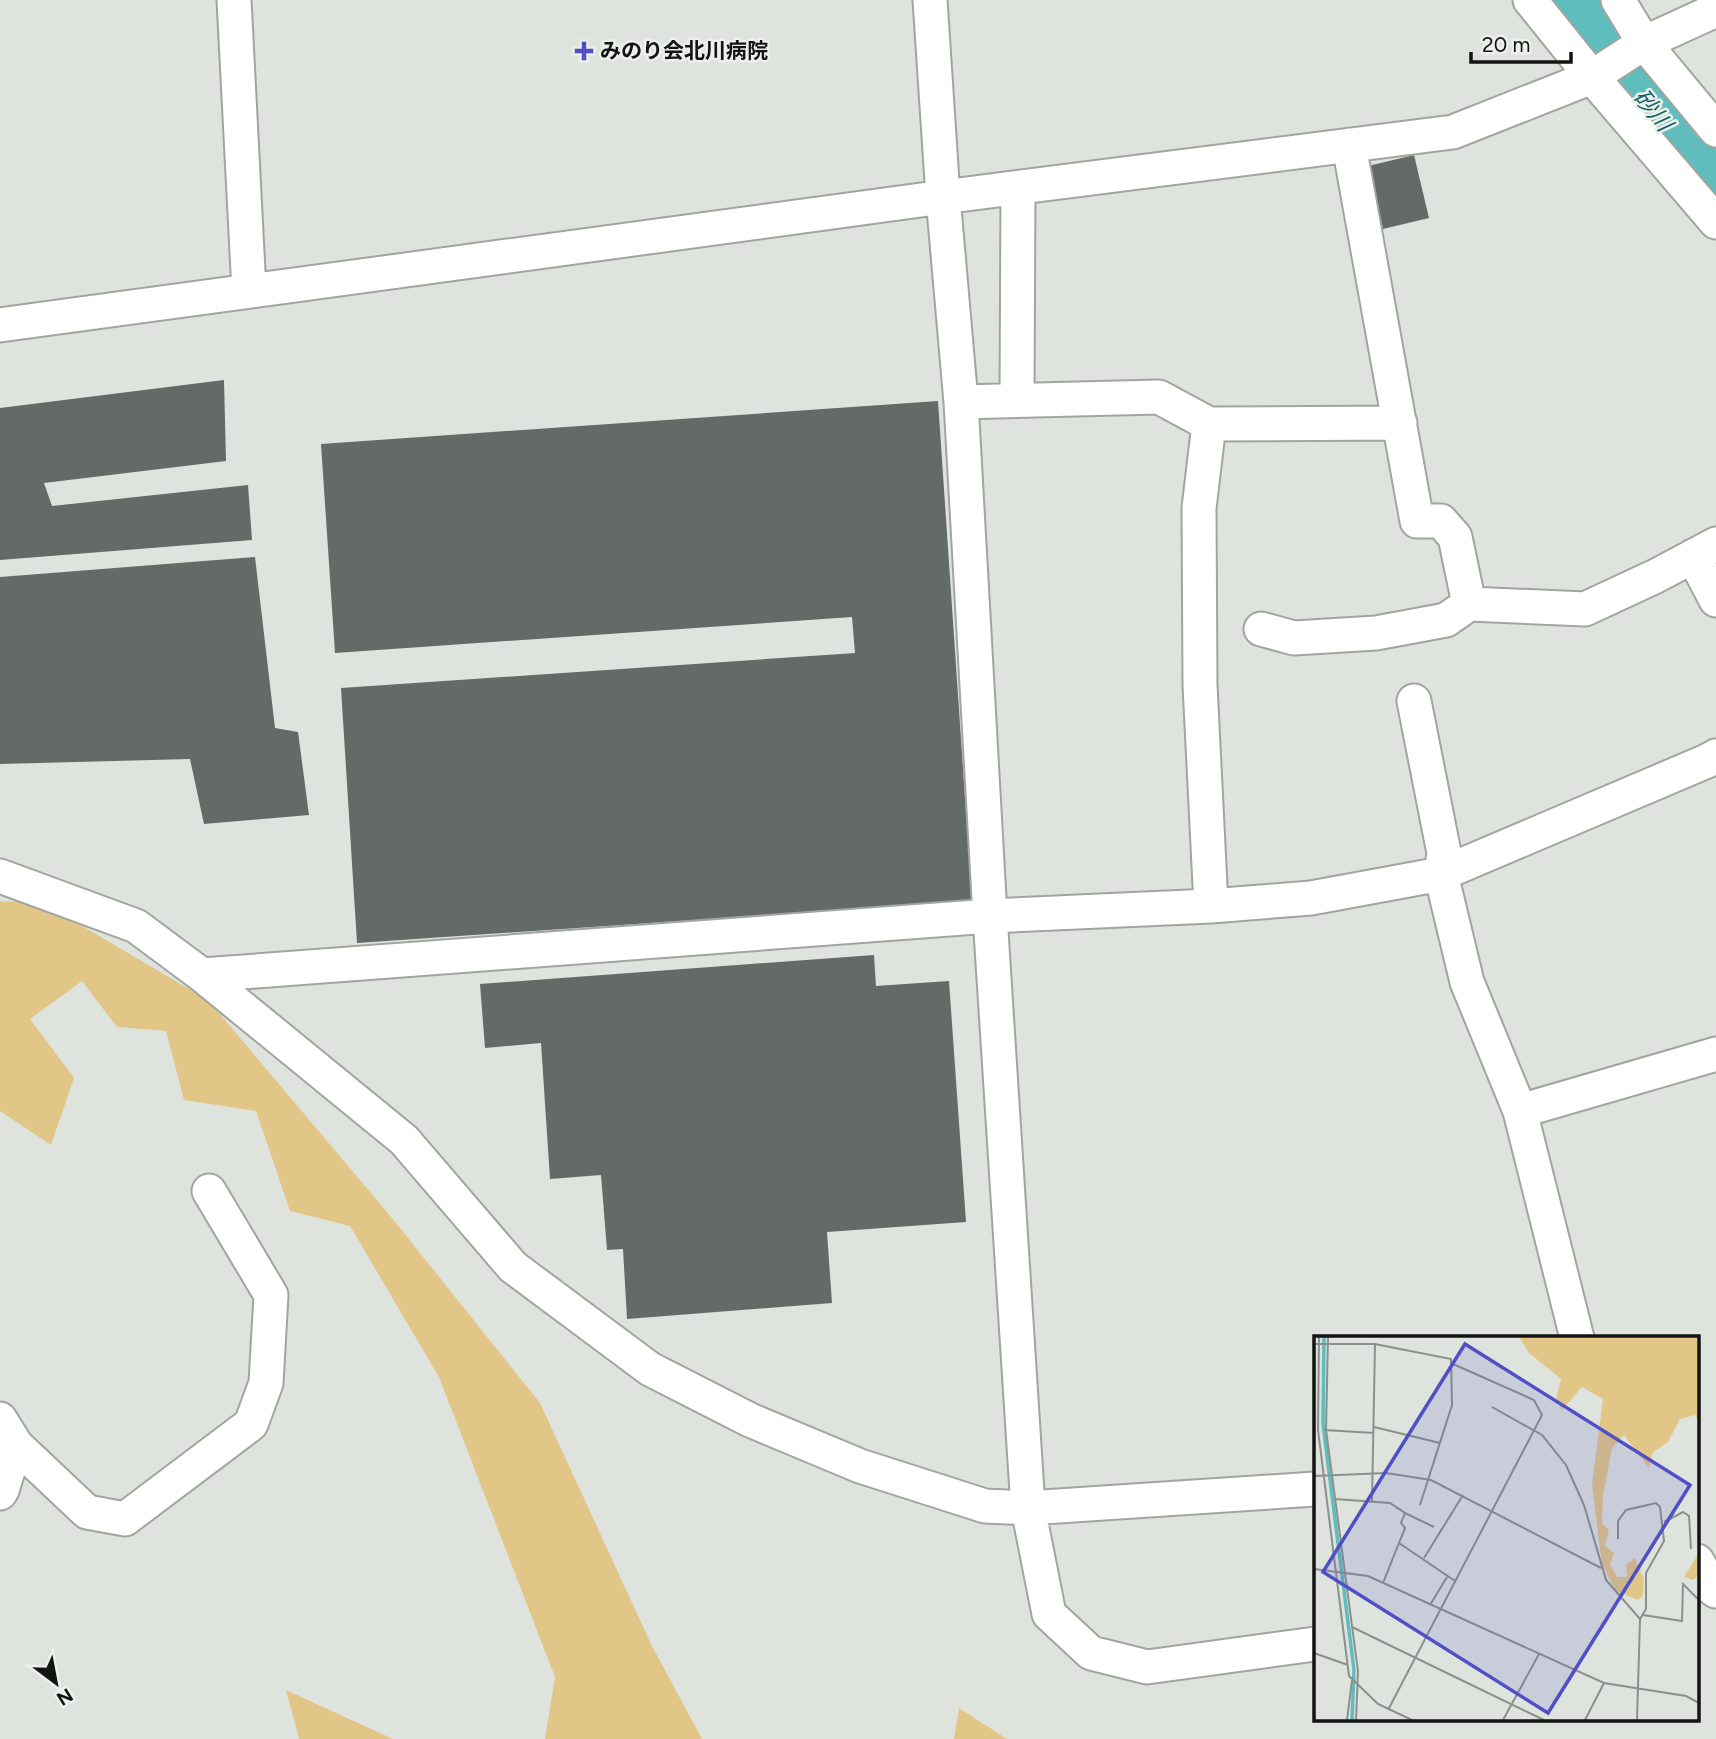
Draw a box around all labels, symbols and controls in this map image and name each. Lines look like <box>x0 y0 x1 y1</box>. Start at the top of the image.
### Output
scale bar <box>1471 21 1571 65</box>
text: 20 m <box>1482 32 1530 57</box>
place label: みのり会北川病院 <box>600 38 768 63</box>
marker: みのり会北川病院 <box>574 41 594 61</box>
water label: 砂川 <box>1628 83 1680 139</box>
inset map <box>1314 1336 1698 1722</box>
north arrow <box>21 1648 91 1718</box>
text: N <box>52 1683 77 1711</box>

